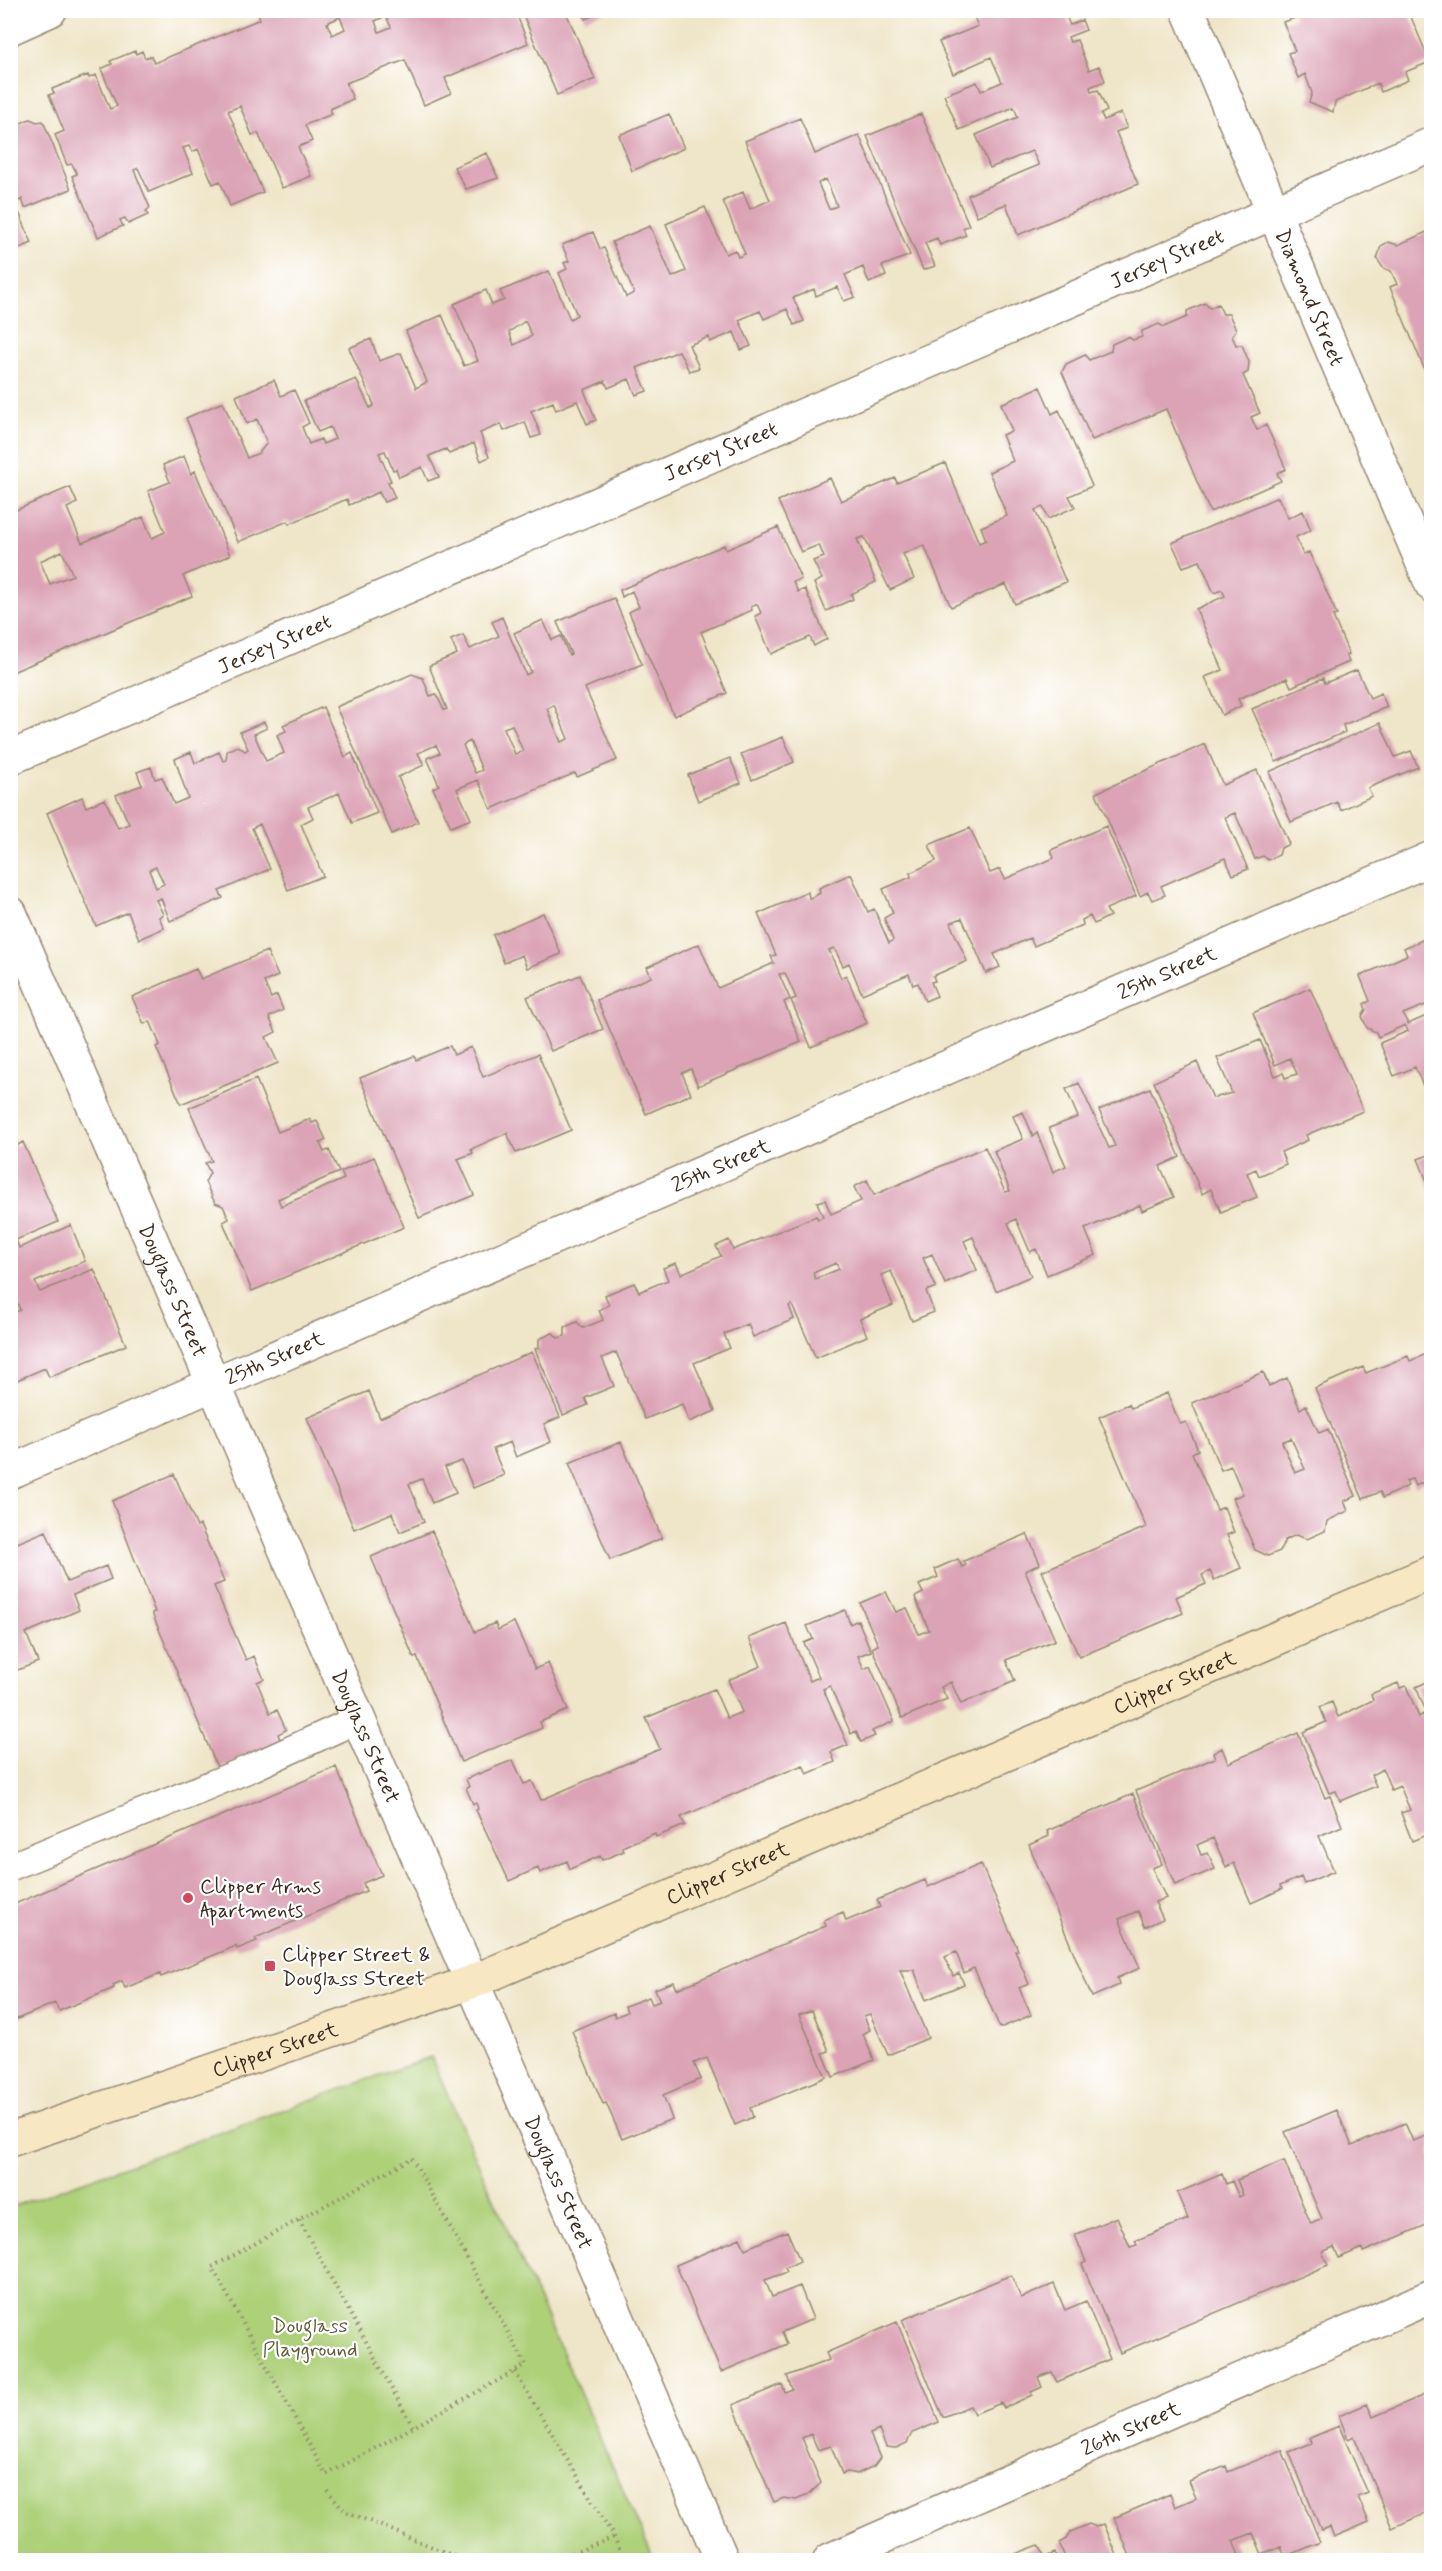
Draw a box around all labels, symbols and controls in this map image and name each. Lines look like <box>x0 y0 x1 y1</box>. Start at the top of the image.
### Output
street label: Jersey Street <box>1106 223 1228 296</box>
street label: Diamond Street <box>1268 225 1350 370</box>
street label: Jersey Street <box>660 415 782 489</box>
street label: Jersey Street <box>214 608 336 682</box>
street label: 25th Street <box>1113 940 1222 1007</box>
street label: 25th Street <box>667 1132 775 1200</box>
street label: Douglass Street <box>131 1219 213 1362</box>
street label: 25th Street <box>221 1325 329 1392</box>
street label: Clipper Street <box>1109 1644 1241 1722</box>
street label: Douglass Street <box>324 1666 406 1808</box>
street label: Clipper Street <box>662 1835 794 1912</box>
place label: Clipper Arms Apartments <box>200 1873 321 1926</box>
marker: Clipper Arms Apartments <box>181 1891 195 1905</box>
place label: Clipper Street & Douglass Street <box>282 1941 431 1995</box>
marker: Clipper Street & Douglass Street <box>263 1959 277 1973</box>
street label: Clipper Street <box>209 2016 342 2085</box>
street label: Douglass Street <box>517 2112 599 2254</box>
park label: Douglass Playground <box>262 2312 358 2364</box>
street label: 26th Street <box>1077 2395 1185 2463</box>

